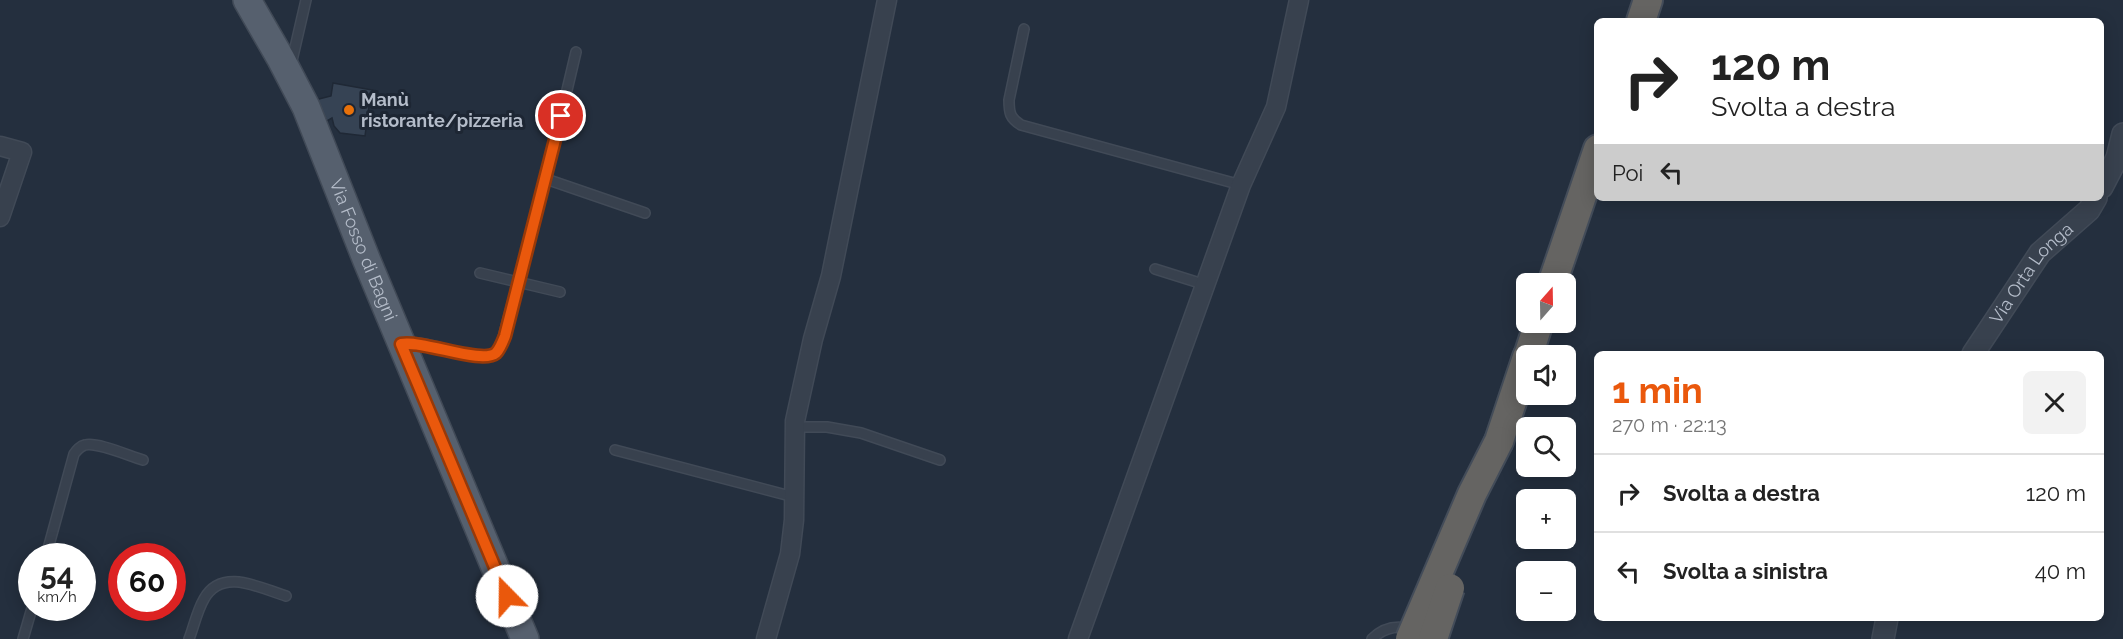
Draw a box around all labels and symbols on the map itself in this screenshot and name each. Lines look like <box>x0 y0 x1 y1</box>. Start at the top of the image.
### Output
place label: Manù ristorante/pizzeria <box>361 89 523 131</box>
pin <box>535 90 586 141</box>
marker: Manù ristorante/pizzeria <box>342 103 356 117</box>
street label: Via Fosso di Bagni <box>326 176 402 324</box>
street label: Via Orta Longa <box>1985 218 2077 328</box>
north arrow <box>1516 273 1576 333</box>
speed limit sign: 60 <box>108 543 186 621</box>
position arrow <box>475 564 539 628</box>

